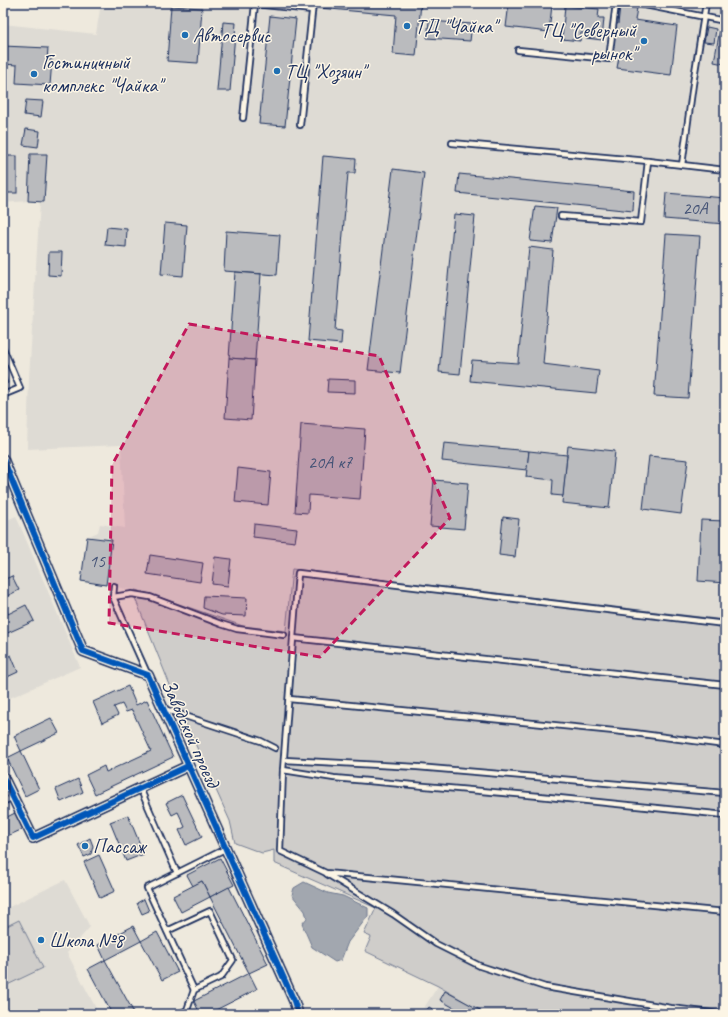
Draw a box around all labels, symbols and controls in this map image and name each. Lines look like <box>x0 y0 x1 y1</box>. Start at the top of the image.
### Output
place label: ТД "Чайка" <box>415 14 501 39</box>
place label: ТЦ "Северный рынок" <box>541 18 640 66</box>
marker: ТД "Чайка" <box>402 21 412 31</box>
place label: Автосервис <box>193 23 271 48</box>
marker: Автосервис <box>180 30 190 40</box>
marker: ТЦ "Северный рынок" <box>639 36 649 46</box>
place label: Гостиничный комплекс "Чайка" <box>42 50 166 98</box>
place label: ТЦ "Хозяин" <box>285 59 370 85</box>
marker: ТЦ "Хозяин" <box>272 66 282 76</box>
marker: Гостиничный комплекс "Чайка" <box>29 69 39 79</box>
house number: 20А <box>682 197 709 219</box>
house number: 20А к7 <box>308 451 353 473</box>
house number: 15 <box>89 550 106 572</box>
street label: Заводской проезд <box>156 675 226 793</box>
place label: Пассаж <box>93 834 148 859</box>
marker: Пассаж <box>80 841 90 851</box>
place label: Школа №8 <box>49 928 125 953</box>
marker: Школа №8 <box>36 935 46 945</box>

